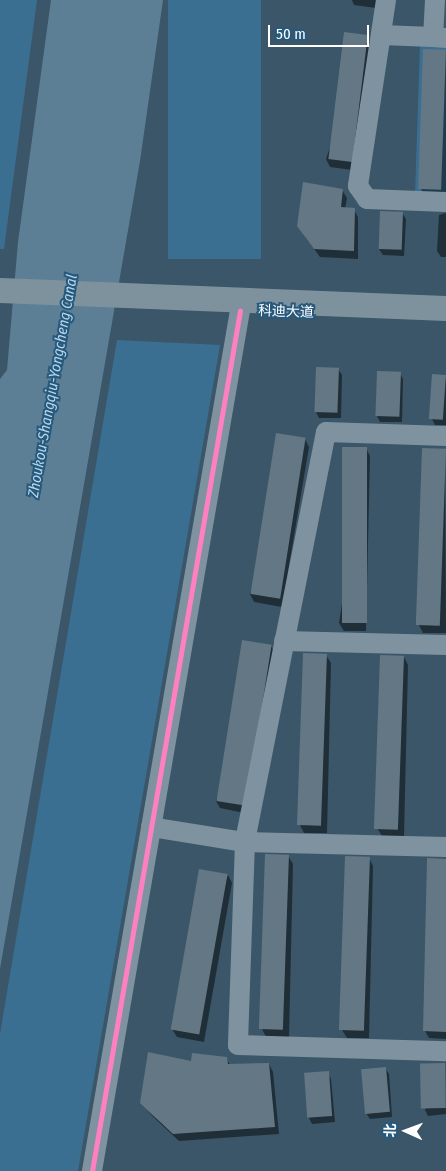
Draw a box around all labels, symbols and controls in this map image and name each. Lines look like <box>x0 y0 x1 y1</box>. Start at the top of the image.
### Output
scale bar <box>271 15 372 47</box>
text: 50 m <box>276 25 306 43</box>
water label: Zhoukou-Shangqiu-Yongcheng Canal <box>25 273 81 499</box>
street label: 科迪大道 <box>258 303 314 321</box>
north arrow <box>381 1106 431 1156</box>
text: 北 <box>382 1123 399 1138</box>

